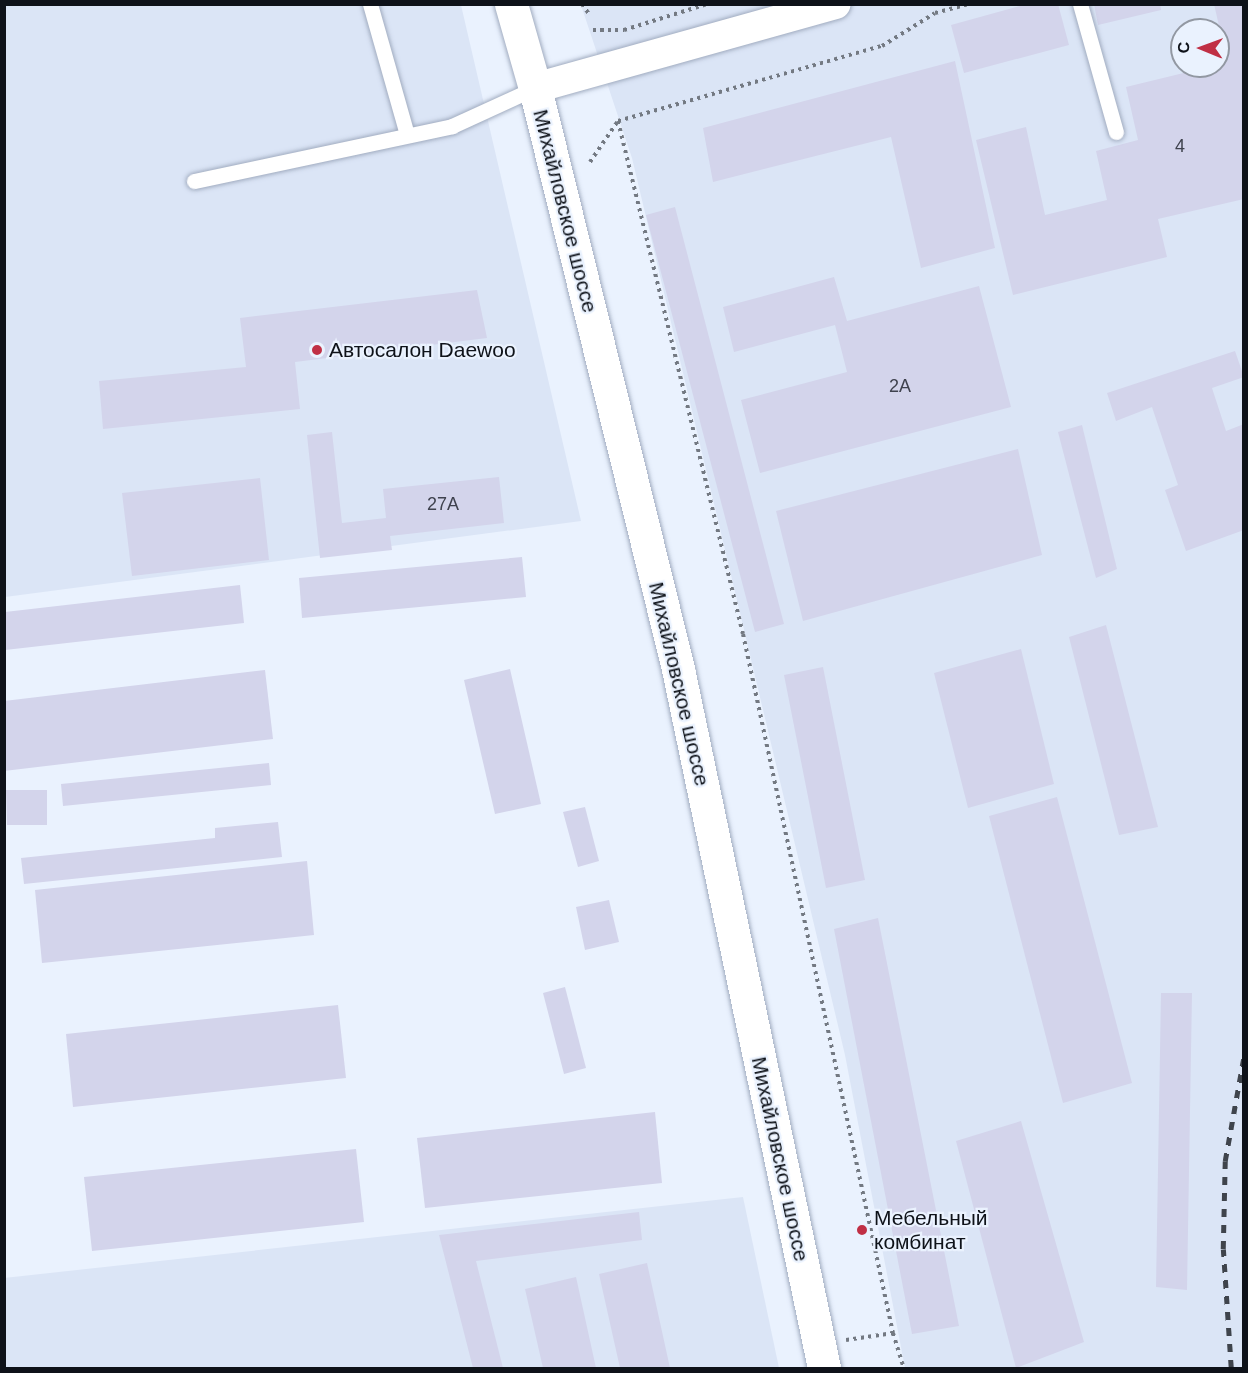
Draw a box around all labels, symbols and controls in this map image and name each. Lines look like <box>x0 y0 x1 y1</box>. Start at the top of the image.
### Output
north arrow <box>1170 18 1230 78</box>
text: С <box>1175 42 1192 54</box>
street label: Михайловское шоссе <box>528 107 602 315</box>
house number: 4 <box>1175 135 1185 157</box>
place label: Автосалон Daewoo <box>329 337 516 363</box>
marker: Автосалон Daewoo <box>310 343 324 357</box>
house number: 2А <box>889 375 911 397</box>
house number: 27А <box>427 493 459 515</box>
street label: Михайловское шоссе <box>643 580 715 788</box>
street label: Михайловское шоссе <box>746 1055 814 1263</box>
place label: Мебельный комбинат <box>874 1205 988 1255</box>
marker: Мебельный комбинат <box>855 1223 869 1237</box>

